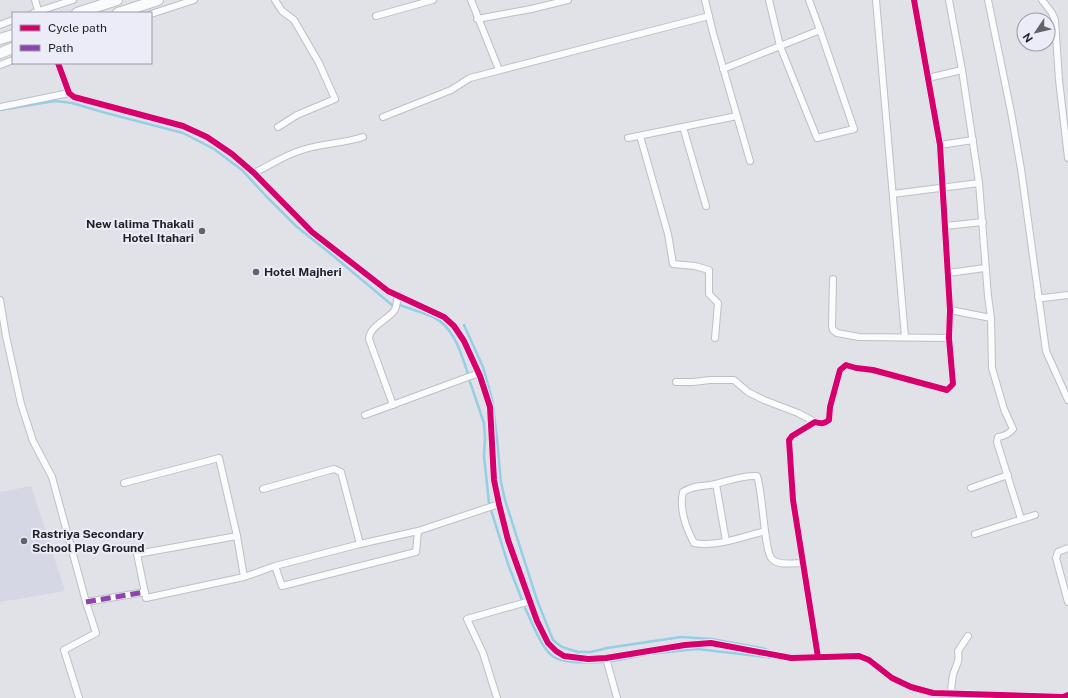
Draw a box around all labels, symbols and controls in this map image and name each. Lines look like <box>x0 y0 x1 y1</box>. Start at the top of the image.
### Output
legend <box>12 12 152 64</box>
north arrow <box>1016 12 1056 52</box>
text: Cycle path <box>48 21 107 35</box>
text: N <box>1020 31 1035 45</box>
text: Path <box>48 41 74 55</box>
place label: New lalima Thakali Hotel Itahari <box>86 217 194 245</box>
marker: New lalima Thakali Hotel Itahari <box>197 226 207 236</box>
place label: Hotel Majheri <box>264 265 342 279</box>
marker: Hotel Majheri <box>251 267 261 277</box>
place label: Rastriya Secondary School Play Ground <box>32 527 145 555</box>
marker: Rastriya Secondary School Play Ground <box>19 536 29 546</box>

